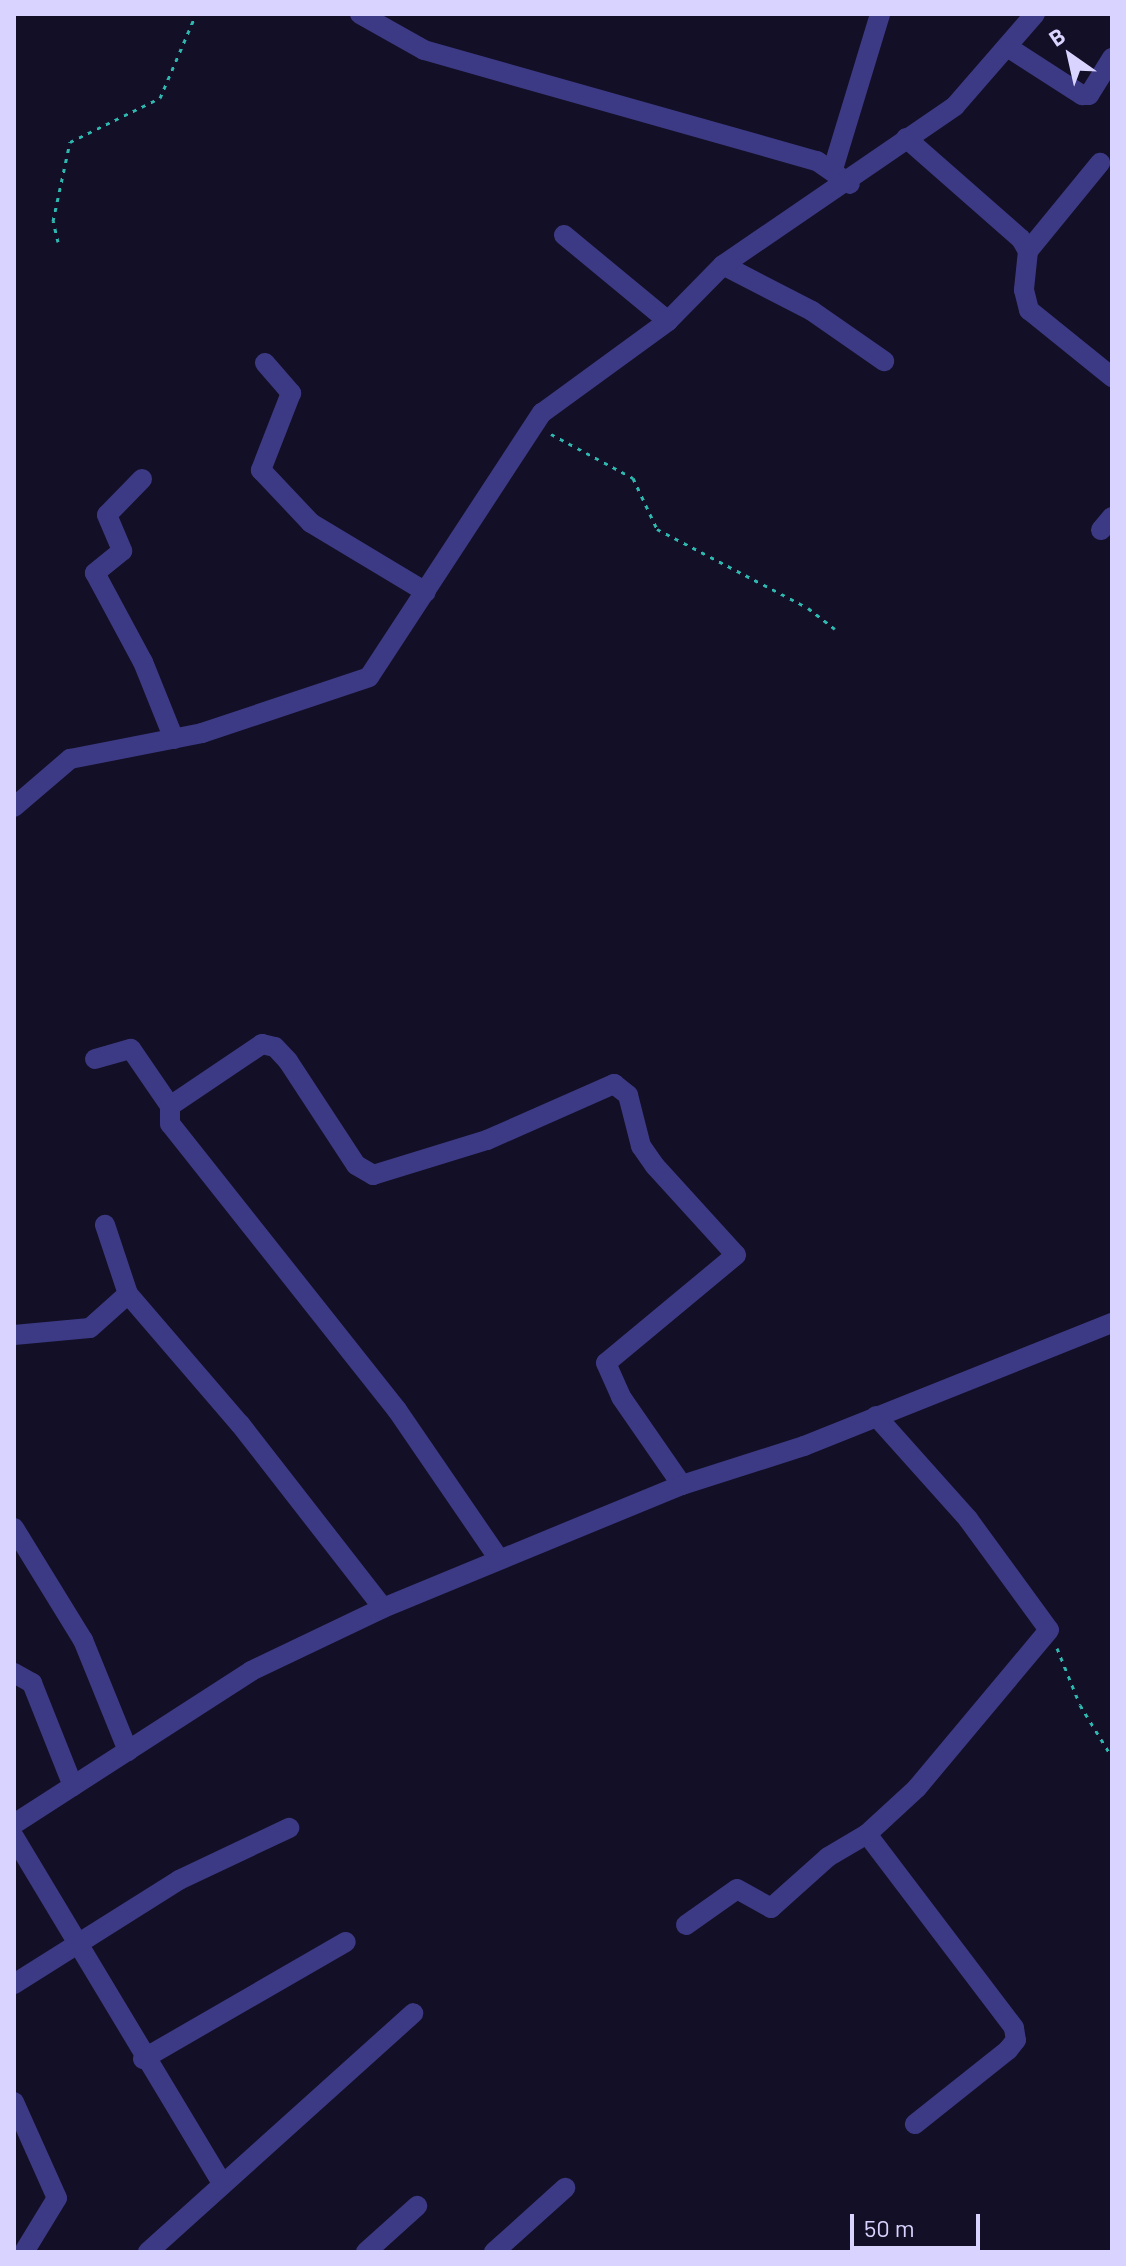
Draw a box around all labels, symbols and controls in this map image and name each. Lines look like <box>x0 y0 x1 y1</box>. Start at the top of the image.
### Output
north arrow <box>1030 16 1110 96</box>
text: B <box>1044 22 1069 51</box>
scale bar <box>854 2198 984 2248</box>
text: 50 m <box>864 2213 915 2242</box>

